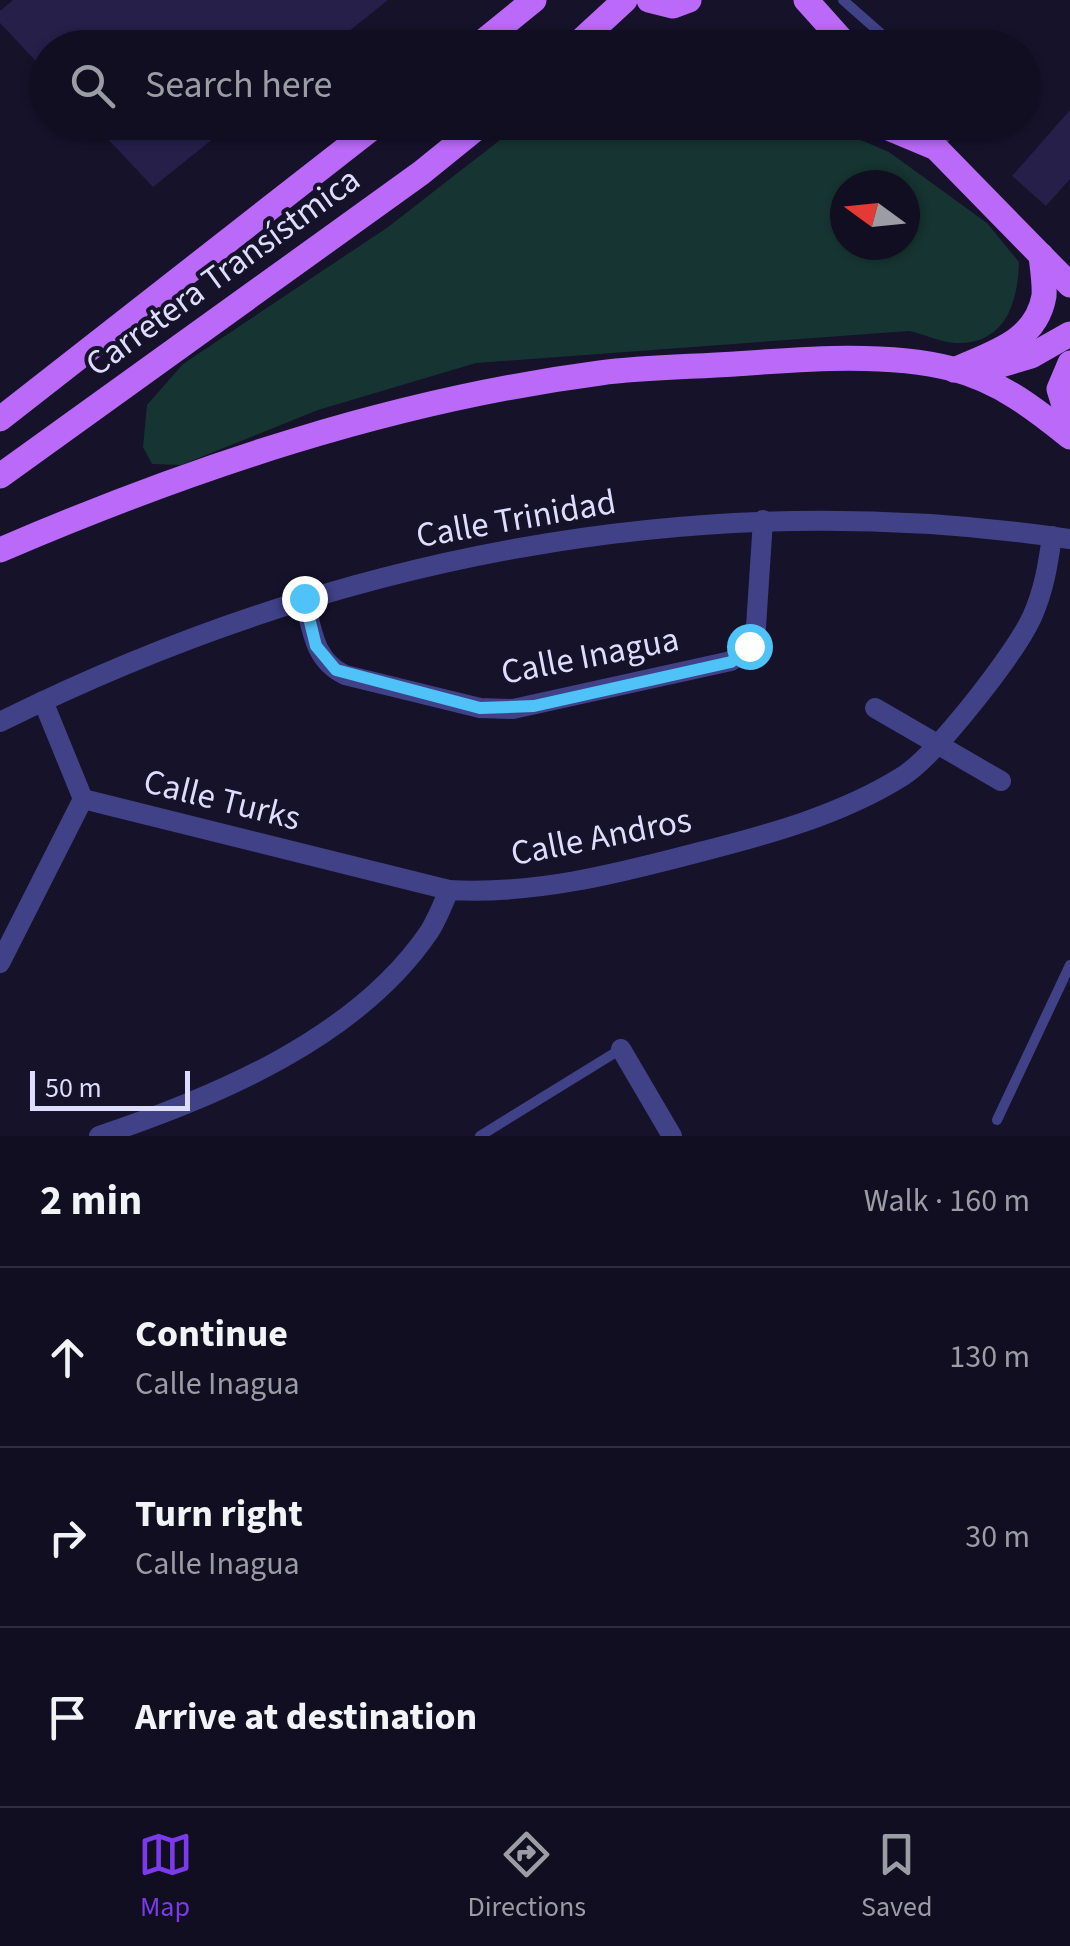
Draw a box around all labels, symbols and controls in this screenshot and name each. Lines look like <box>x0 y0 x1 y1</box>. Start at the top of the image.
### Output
search box <box>30 30 1040 140</box>
icon: search <box>65 58 120 113</box>
text: Search here <box>145 58 332 112</box>
street label: Carretera Transístmica <box>75 155 371 389</box>
north arrow <box>830 170 920 260</box>
street label: Calle Trinidad <box>412 477 620 561</box>
route end <box>282 576 328 622</box>
street label: Calle Inagua <box>497 614 683 698</box>
route start <box>727 624 773 670</box>
street label: Calle Turks <box>138 756 306 844</box>
street label: Calle Andros <box>507 795 695 879</box>
scale bar <box>30 1066 190 1110</box>
text: 50 m <box>45 1068 102 1108</box>
text: 2 min <box>40 1171 142 1231</box>
text: Walk · 160 m <box>864 1178 1030 1224</box>
text: Continue <box>135 1307 288 1361</box>
icon: ahead <box>40 1330 95 1385</box>
text: 130 m <box>949 1334 1030 1380</box>
text: Calle Inagua <box>135 1361 300 1407</box>
text: Turn right <box>135 1487 303 1541</box>
icon: right <box>40 1510 95 1565</box>
text: 30 m <box>965 1514 1030 1560</box>
text: Calle Inagua <box>135 1541 300 1587</box>
icon: arrive <box>40 1690 95 1745</box>
text: Arrive at destination <box>135 1690 477 1744</box>
tab: Map <box>138 1827 193 1927</box>
tab: Directions <box>468 1827 586 1927</box>
tab: Saved <box>861 1827 932 1927</box>

